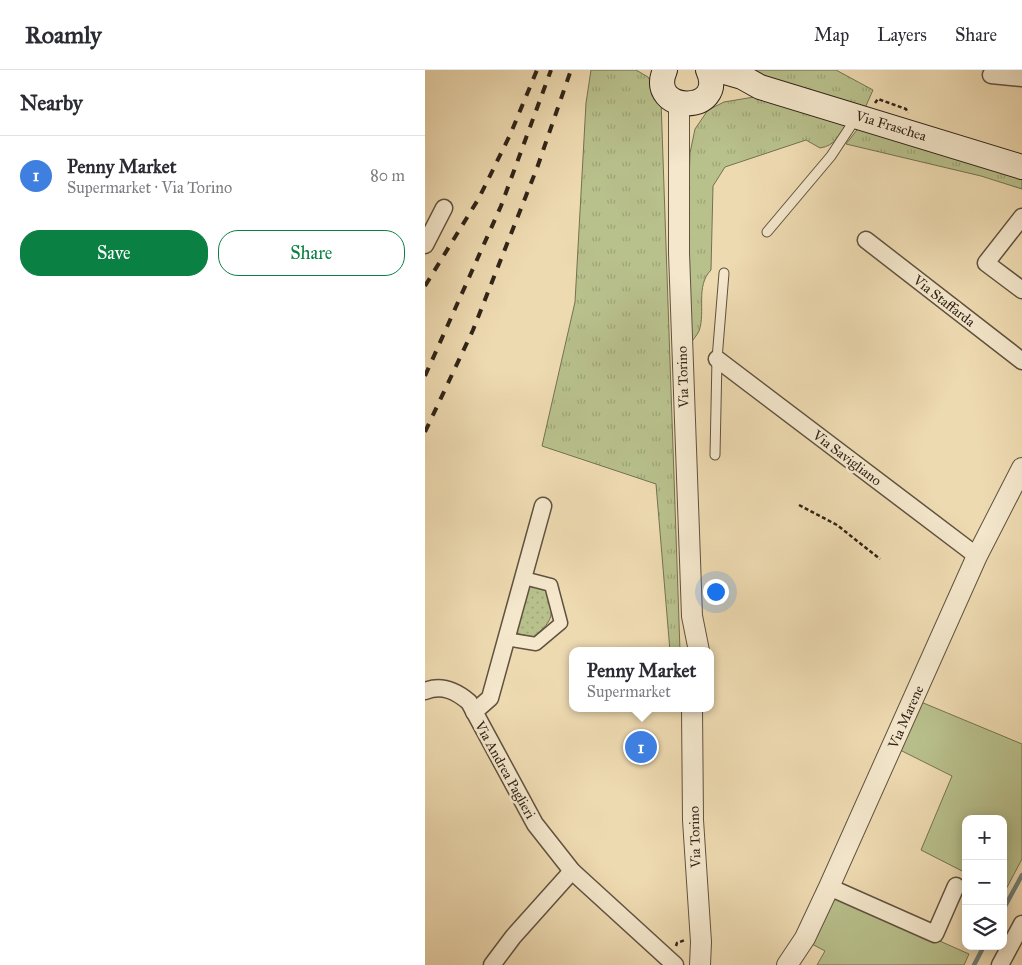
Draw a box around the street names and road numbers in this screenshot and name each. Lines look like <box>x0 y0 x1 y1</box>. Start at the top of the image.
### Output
street label: Via Fraschea <box>853 107 928 145</box>
street label: Via Staffarda <box>909 271 978 330</box>
street label: Via Torino <box>673 346 693 409</box>
street label: Via Savigliano <box>808 426 885 489</box>
street label: Via Marene <box>884 683 928 752</box>
street label: Via Andrea Paglieri <box>471 717 539 822</box>
street label: Via Torino <box>685 806 705 869</box>

